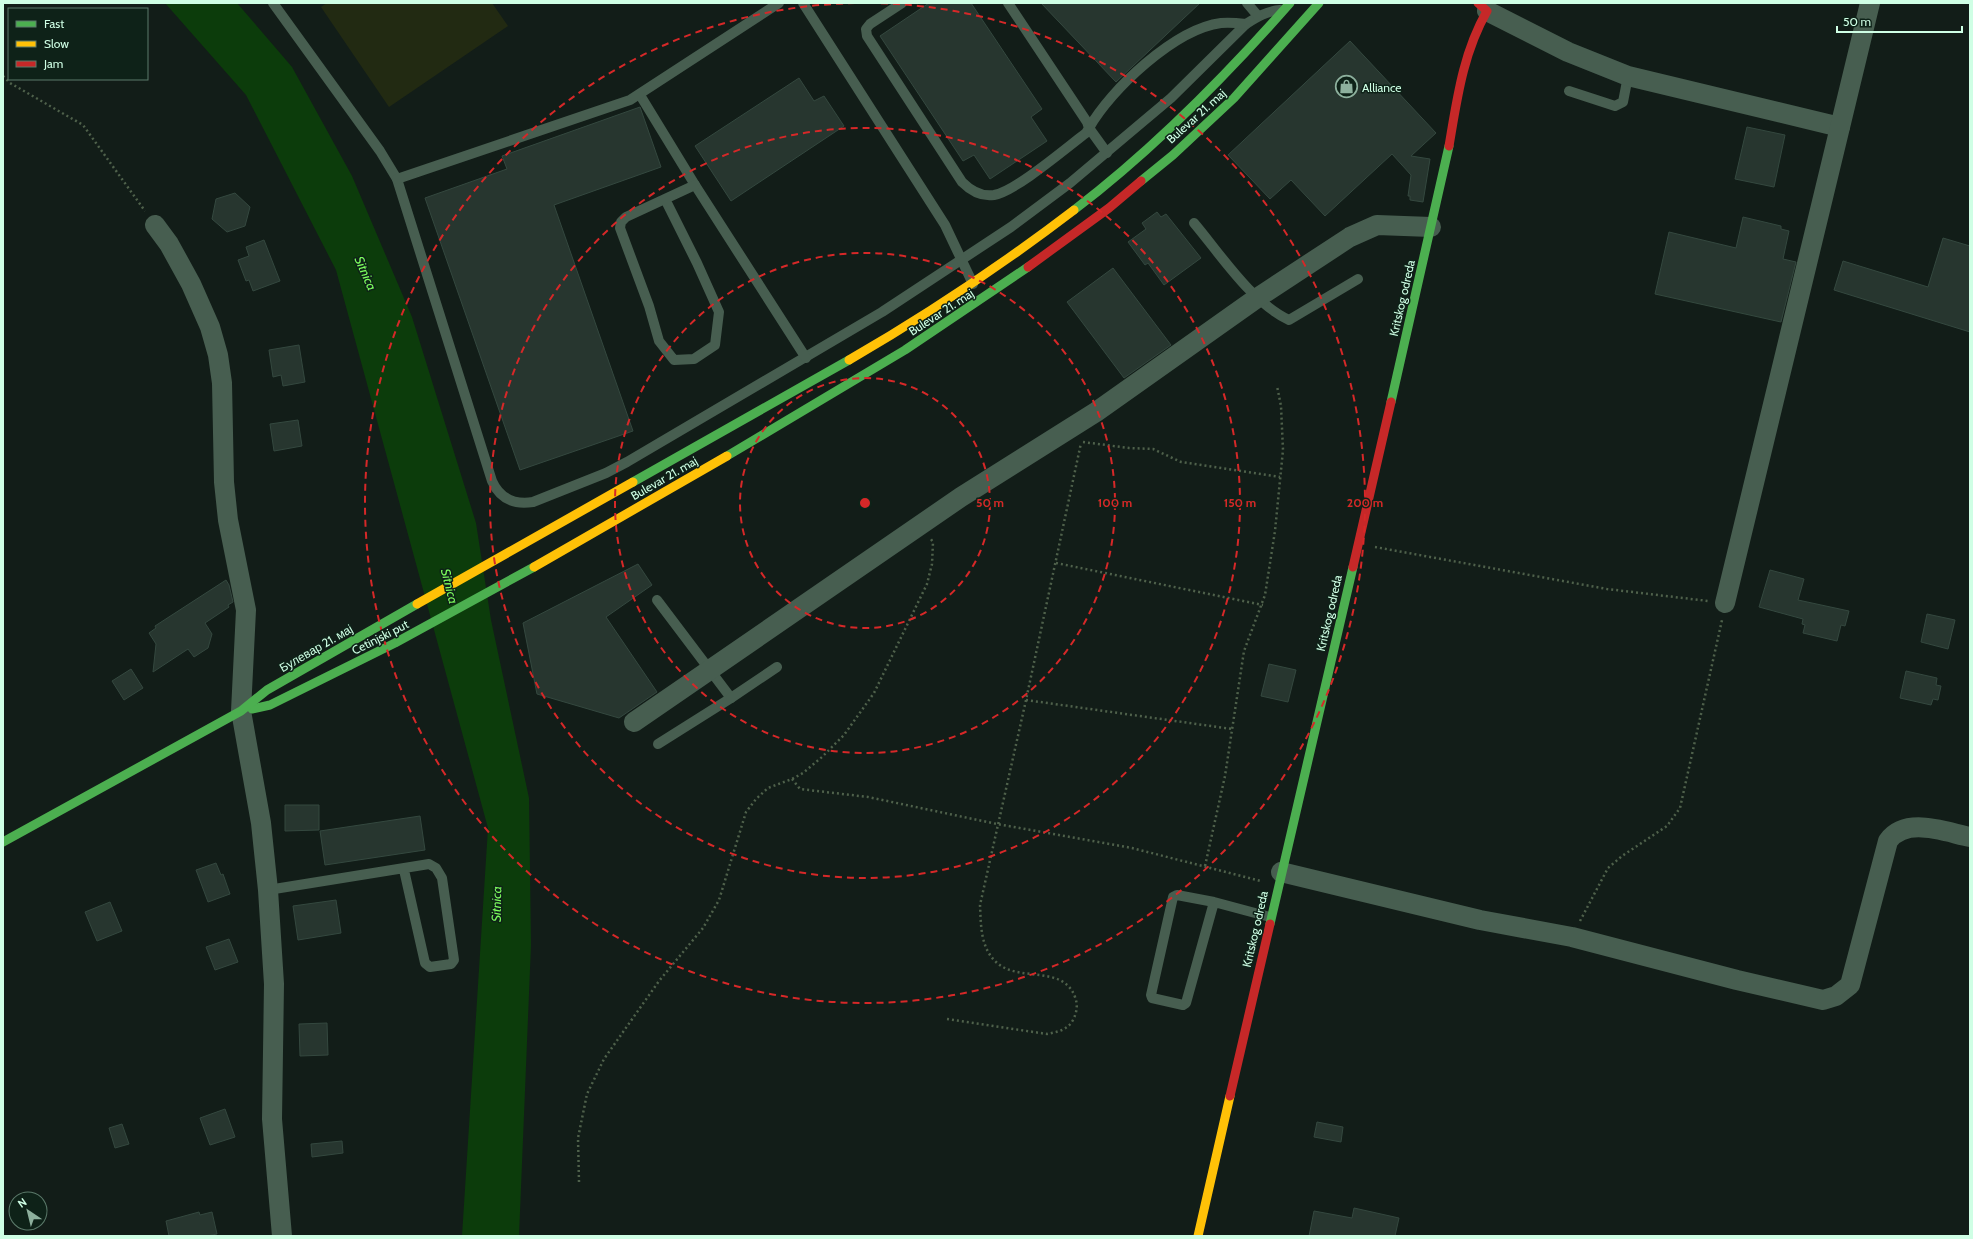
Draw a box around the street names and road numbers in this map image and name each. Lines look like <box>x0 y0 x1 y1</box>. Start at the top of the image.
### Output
street label: Bulevar 21. maj <box>1163 85 1229 147</box>
street label: Kritskog odreda <box>1386 258 1418 338</box>
street label: Bulevar 21. maj <box>906 285 976 339</box>
street label: Bulevar 21. maj <box>628 453 700 503</box>
street label: Kritskog odreda <box>1313 573 1345 653</box>
street label: Cetinjski put <box>349 616 411 658</box>
street label: Булевар 21. мај <box>277 621 355 675</box>
street label: Kritskog odreda <box>1239 889 1271 969</box>

